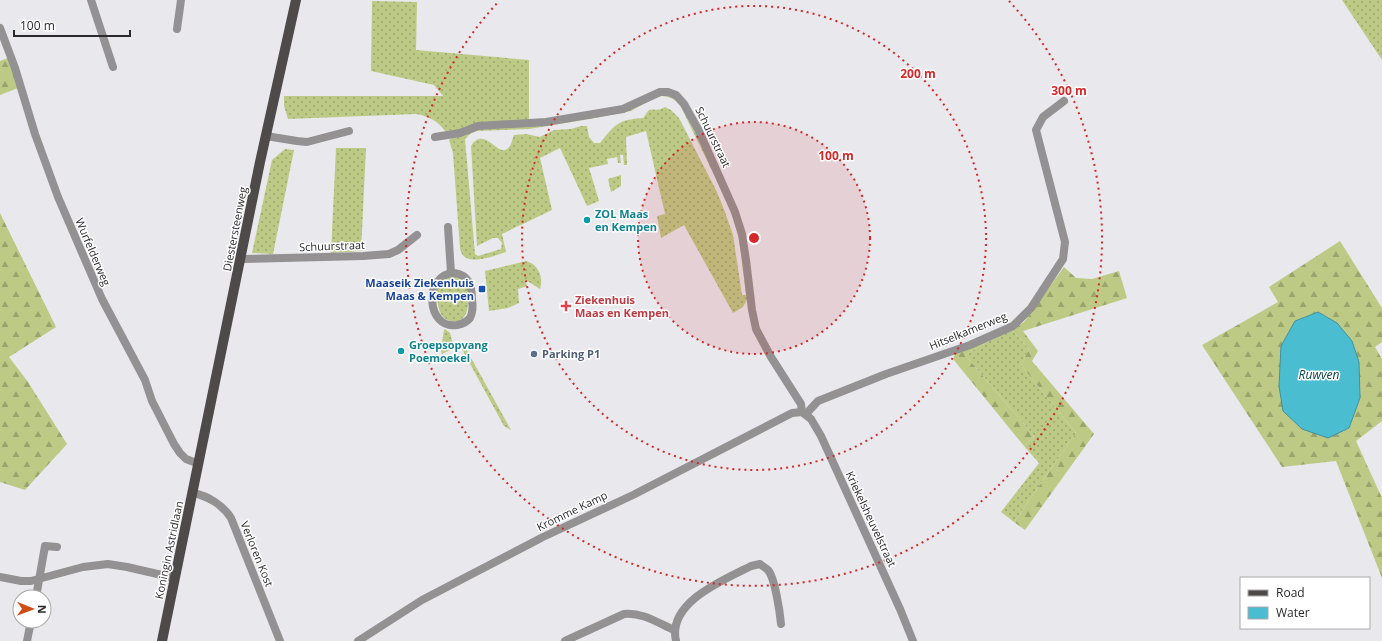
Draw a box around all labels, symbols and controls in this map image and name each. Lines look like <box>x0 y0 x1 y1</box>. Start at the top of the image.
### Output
scale bar <box>14 12 130 38</box>
text: 100 m <box>20 17 55 34</box>
text: 200 m <box>900 65 936 82</box>
text: 300 m <box>1051 82 1087 99</box>
street label: Schuurstraat <box>692 104 735 170</box>
text: 100 m <box>818 147 854 164</box>
street label: Diestersteenweg <box>219 185 250 272</box>
place label: ZOL Maas en Kempen <box>595 206 657 234</box>
marker: ZOL Maas en Kempen <box>582 215 592 225</box>
street label: Wurfelderweg <box>72 216 114 288</box>
centre of rings <box>747 231 761 245</box>
street label: Schuurstraat <box>299 237 365 254</box>
place label: Maaseik Ziekenhuis Maas & Kempen <box>365 275 475 303</box>
marker: Maaseik Ziekenhuis Maas & Kempen <box>477 284 487 294</box>
place label: Ziekenhuis Maas en Kempen <box>575 292 669 320</box>
marker: Ziekenhuis Maas en Kempen <box>560 300 572 312</box>
street label: Hitselkamerweg <box>927 308 1009 353</box>
place label: Groepsopvang Poemoekel <box>409 337 489 365</box>
marker: Groepsopvang Poemoekel <box>396 346 406 356</box>
place label: Parking P1 <box>542 346 600 361</box>
marker: Parking P1 <box>529 349 539 359</box>
water label: Ruwven <box>1299 366 1339 383</box>
street label: Kriekelsheuvelstraat <box>843 468 900 569</box>
street label: Kromme Kamp <box>534 487 610 534</box>
street label: Koningin Astridlaan <box>151 500 186 600</box>
street label: Verloren Kost <box>238 519 277 589</box>
legend <box>1240 577 1370 629</box>
text: Road <box>1276 584 1305 601</box>
north arrow <box>12 589 52 629</box>
text: Water <box>1276 604 1310 621</box>
text: N <box>35 605 50 614</box>

